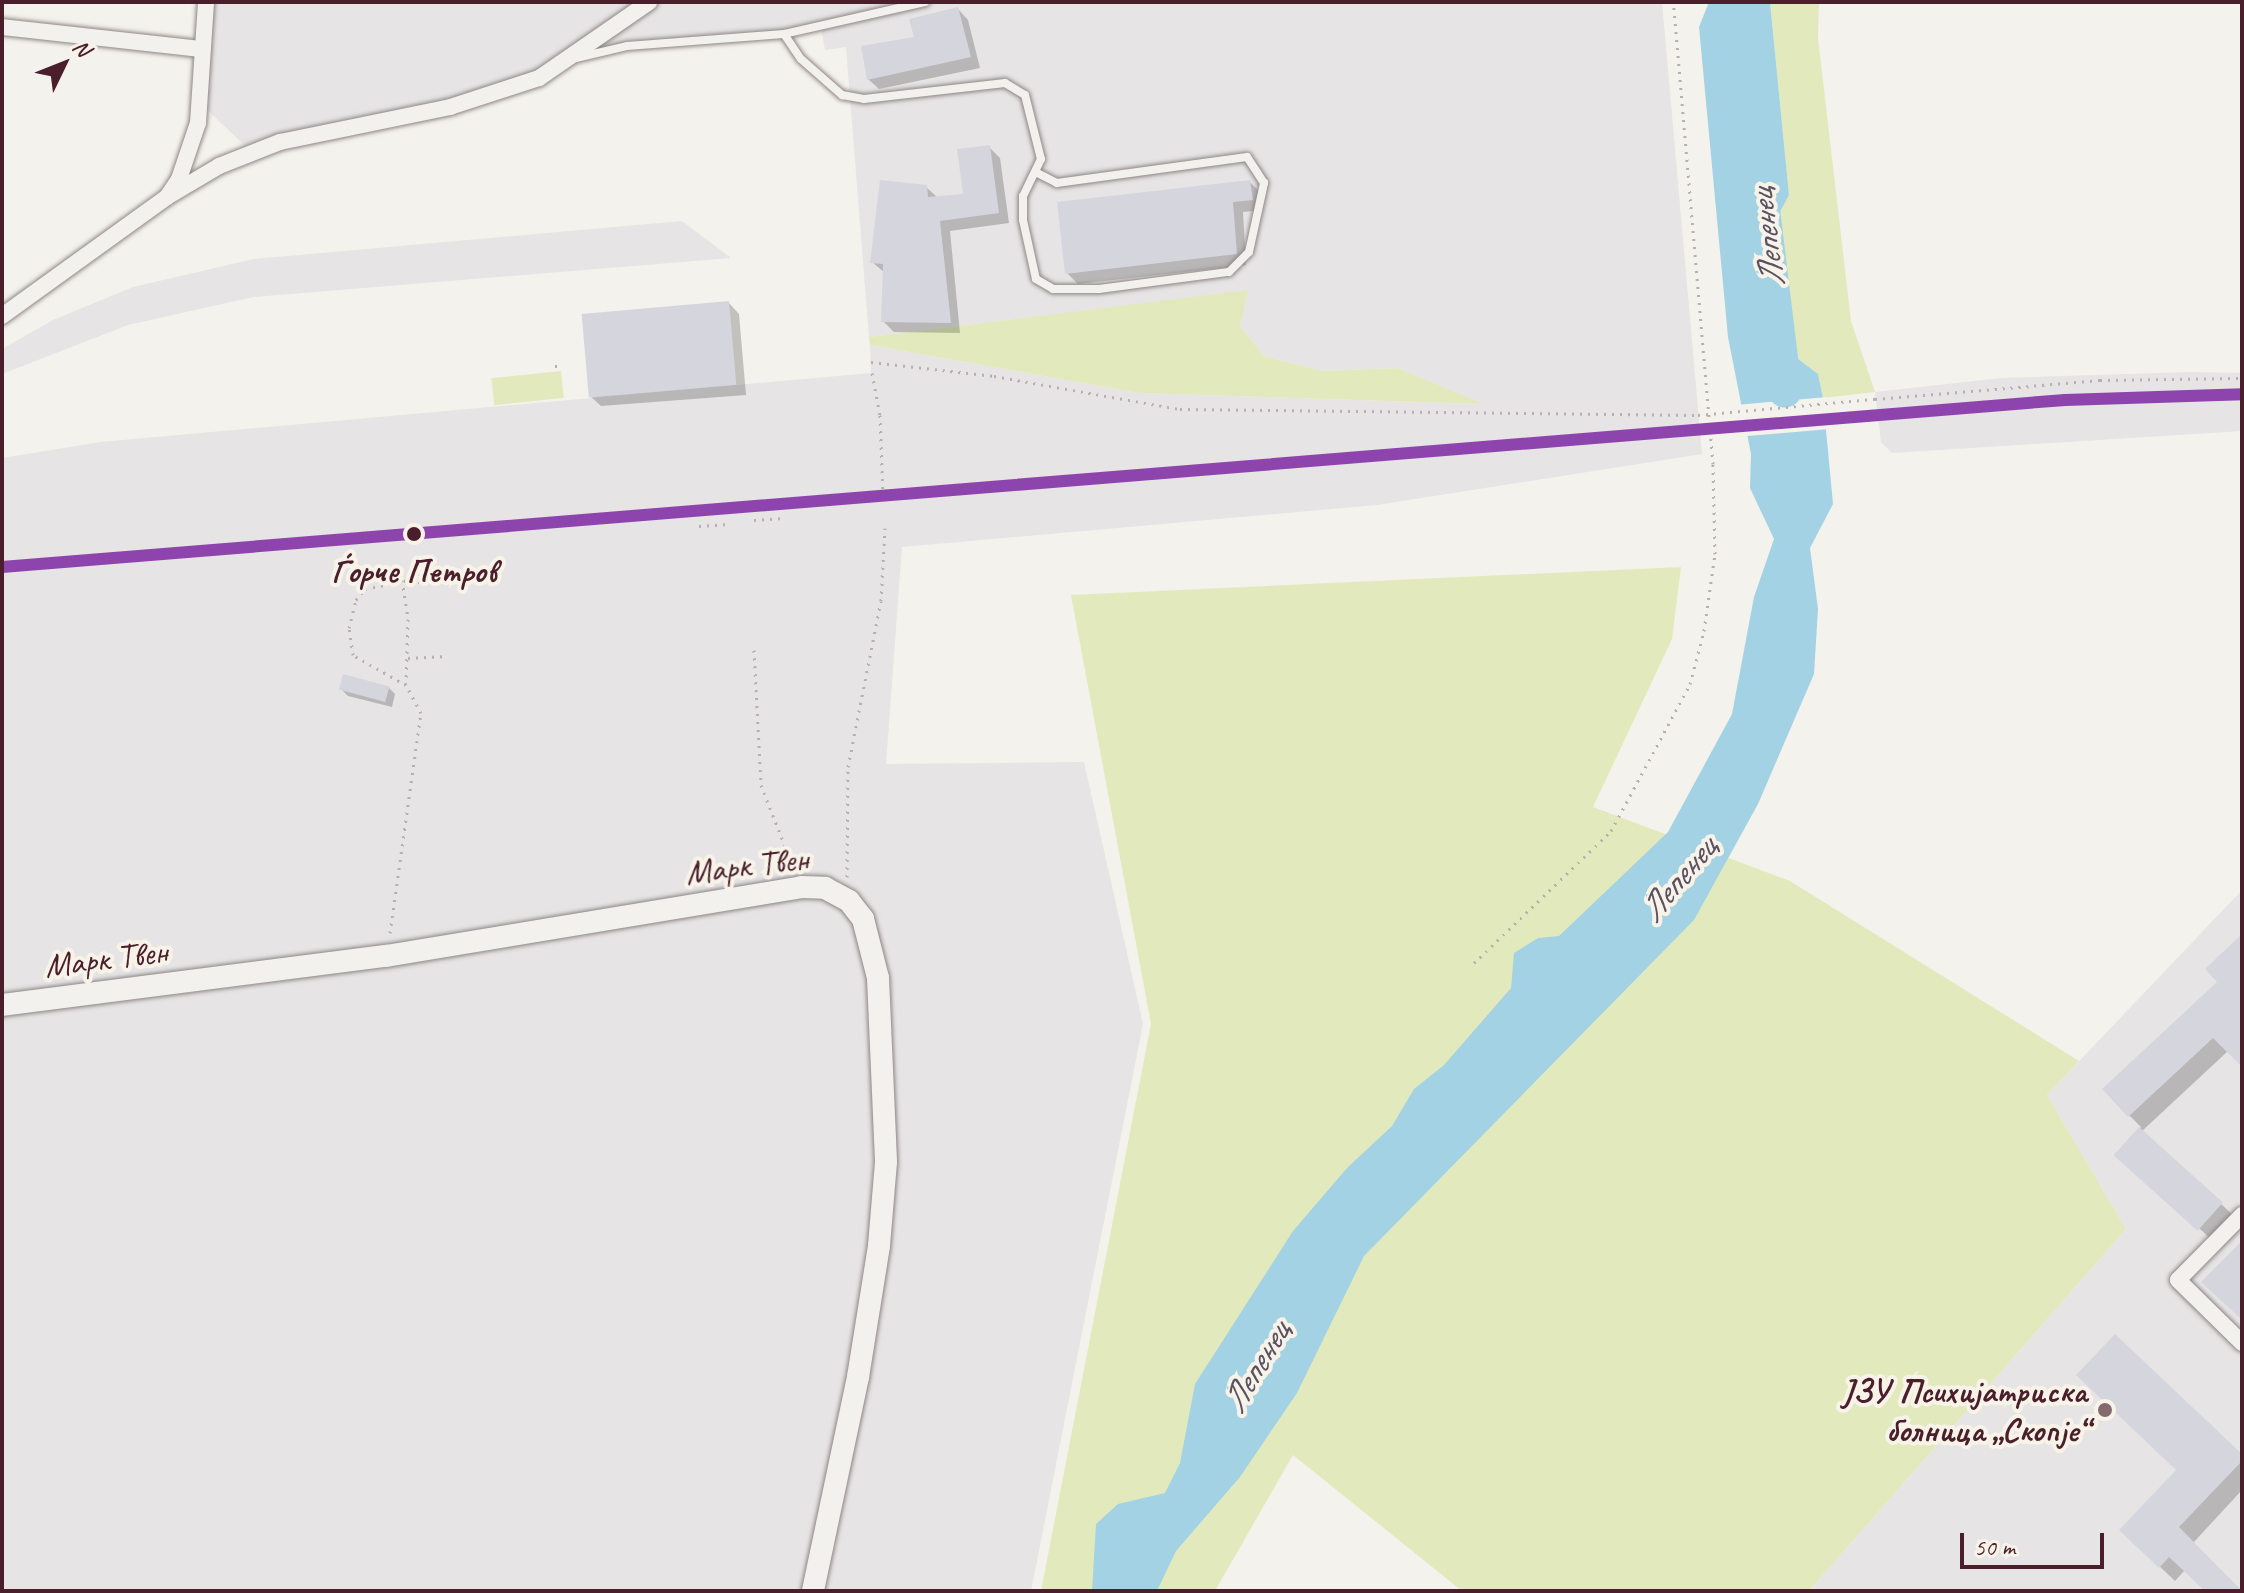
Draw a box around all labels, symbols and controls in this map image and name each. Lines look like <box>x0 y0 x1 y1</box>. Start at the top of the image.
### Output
north arrow <box>24 24 104 104</box>
text: N <box>67 33 96 62</box>
water label: Лепенец <box>1740 186 1794 290</box>
marker: Ѓорче Петров <box>401 521 427 547</box>
place label: Ѓорче Петров <box>331 551 497 591</box>
water label: Лепенец <box>1630 827 1726 931</box>
street label: Марк Твен <box>684 837 810 893</box>
street label: Марк Твен <box>43 930 169 986</box>
water label: Лепенец <box>1212 1313 1300 1421</box>
place label: ЈЗУ Психијатриска болница „Скопје“ <box>1844 1370 2087 1450</box>
marker: ЈЗУ Психијатриска болница „Скопје“ <box>2094 1399 2116 1421</box>
scale bar <box>1964 1517 2108 1567</box>
text: 50 m <box>1974 1532 2015 1562</box>

